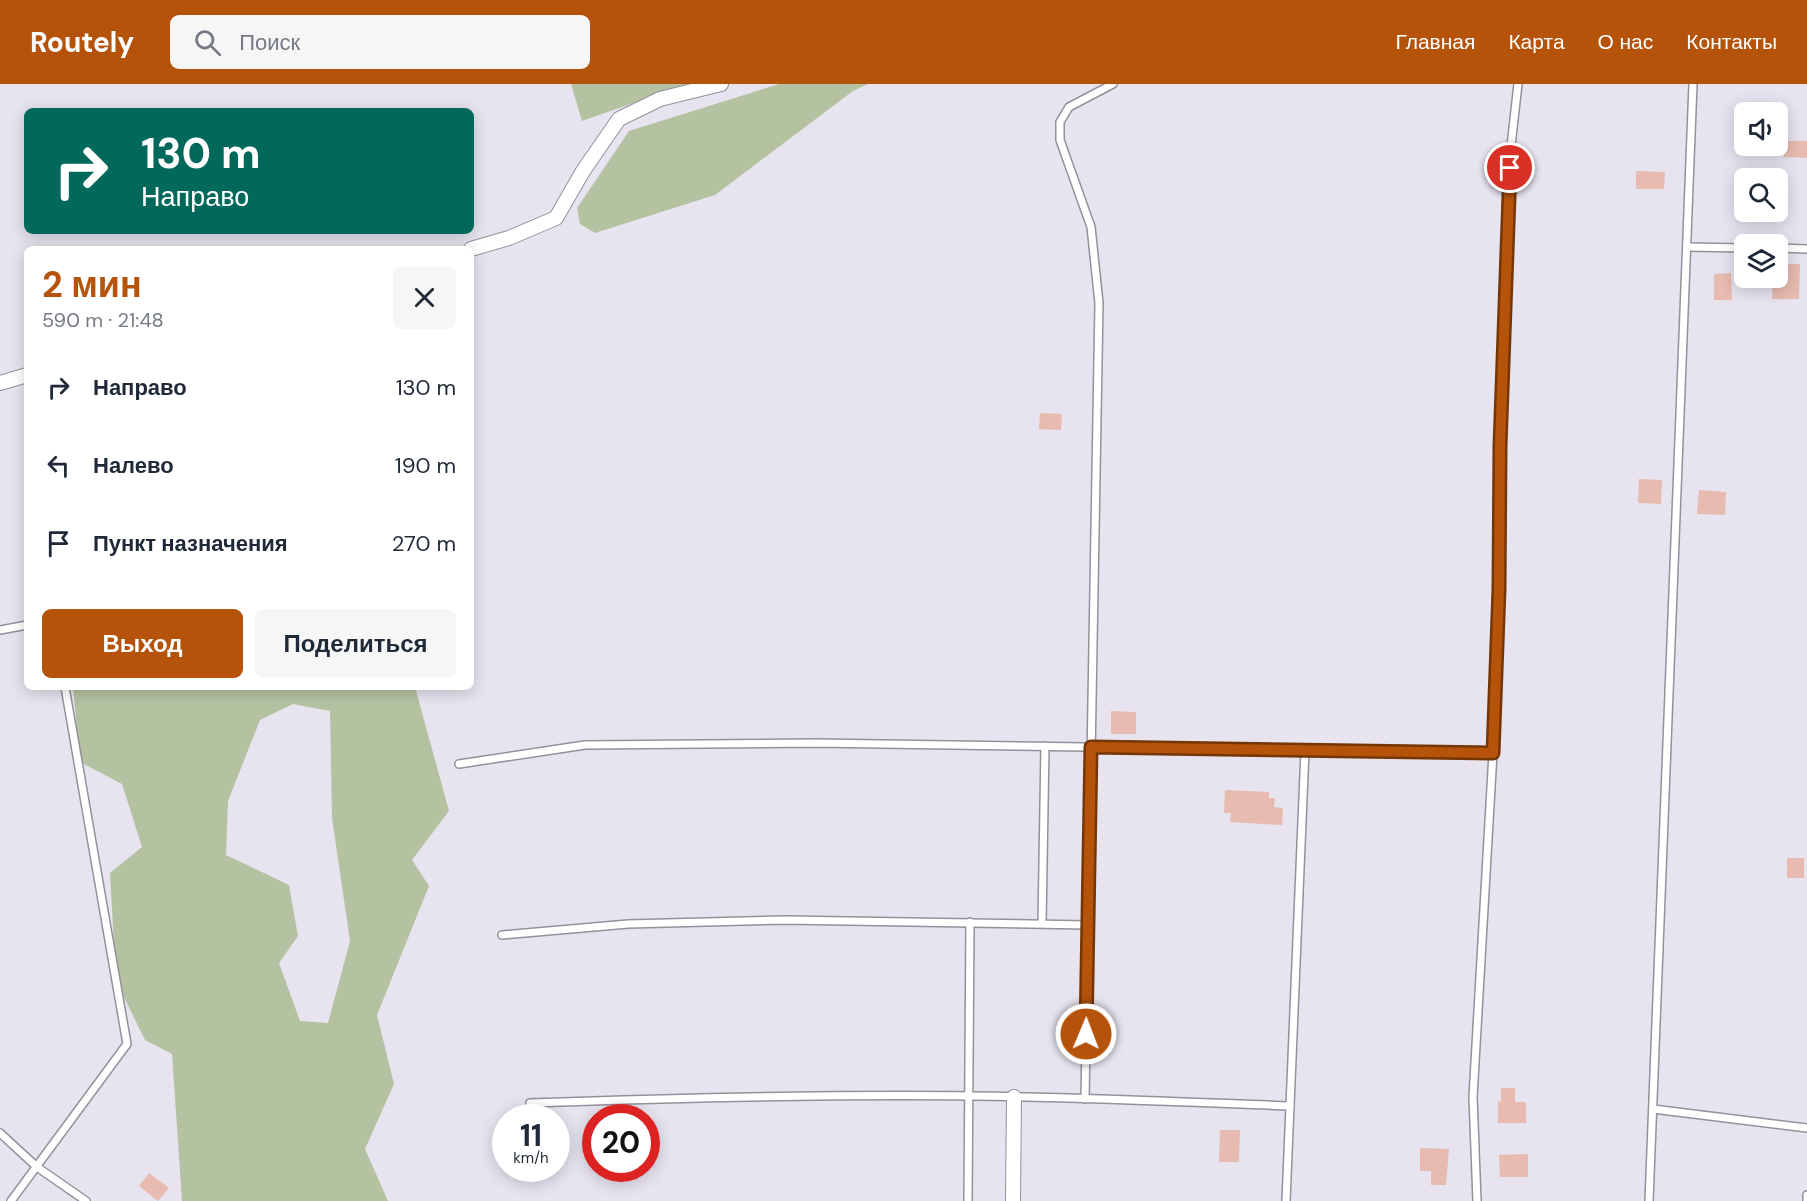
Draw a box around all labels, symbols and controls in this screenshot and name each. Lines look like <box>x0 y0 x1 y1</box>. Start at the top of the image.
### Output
search box <box>170 15 590 69</box>
text: Routely <box>30 24 134 61</box>
icon: search <box>191 26 224 59</box>
text: Поиск <box>239 28 300 57</box>
text: Главная <box>1395 28 1475 56</box>
text: Карта <box>1508 28 1565 56</box>
text: О нас <box>1598 28 1653 56</box>
text: Контакты <box>1686 28 1777 56</box>
map controls <box>1734 102 1788 288</box>
button: sound <box>1734 102 1788 156</box>
text: 130 m <box>141 126 261 181</box>
icon: right <box>42 132 120 210</box>
pin <box>1484 142 1535 193</box>
icon: arrive <box>1493 151 1526 184</box>
button: search <box>1734 168 1788 222</box>
text: Направо <box>141 179 249 214</box>
button: layers <box>1734 234 1788 288</box>
text: 2 мин <box>42 261 142 308</box>
button: close <box>393 266 456 329</box>
text: 590 m · 21:48 <box>42 307 164 333</box>
icon: right <box>42 371 75 404</box>
text: Направо <box>93 373 187 402</box>
text: 130 m <box>396 373 456 402</box>
icon: left <box>42 449 75 482</box>
text: Налево <box>93 451 174 480</box>
text: 190 m <box>395 451 456 480</box>
icon: arrive <box>42 527 75 560</box>
text: Пункт назначения <box>93 529 288 558</box>
text: 270 m <box>392 529 456 558</box>
button: Выход <box>42 609 243 678</box>
button: Поделиться <box>255 609 456 678</box>
position arrow <box>1054 1002 1118 1066</box>
speed limit sign: 20 <box>582 1104 660 1182</box>
text: 11 <box>520 1116 542 1155</box>
text: km/h <box>513 1148 549 1168</box>

